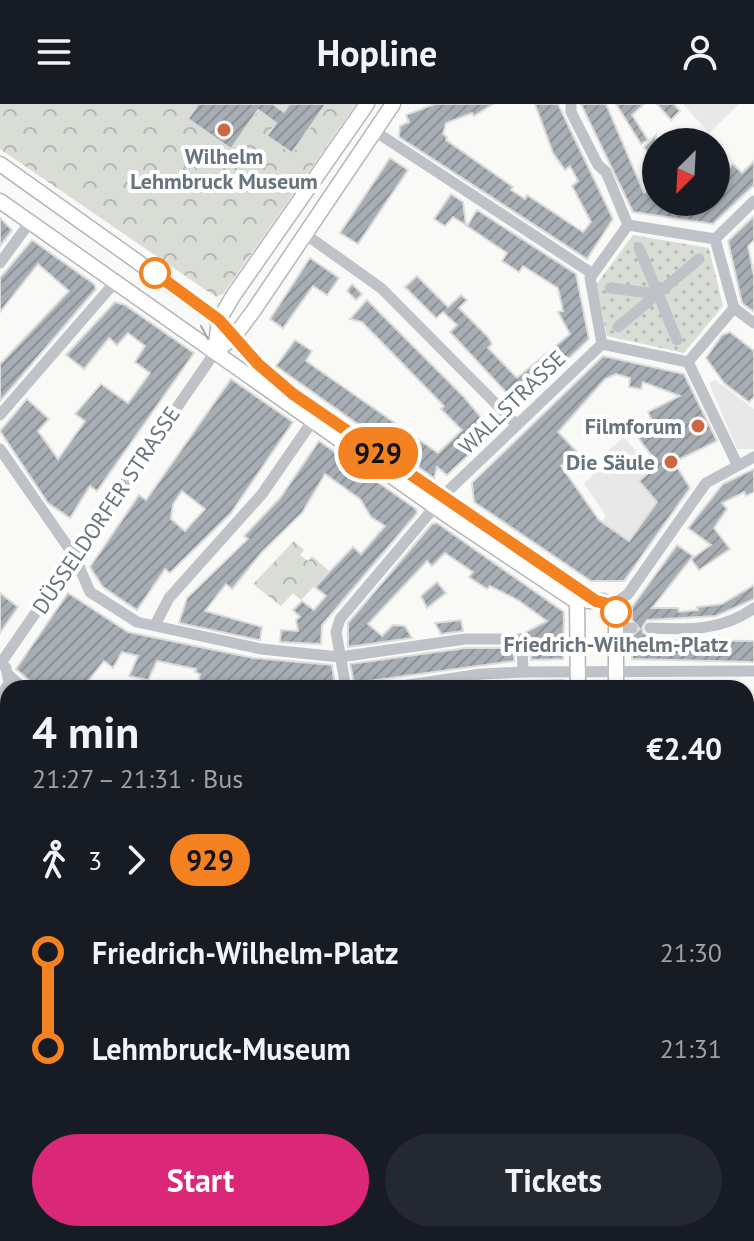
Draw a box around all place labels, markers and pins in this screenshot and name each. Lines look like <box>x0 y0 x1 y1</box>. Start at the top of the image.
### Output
marker: Wilhelm Lehmbruck Museum <box>215 121 233 139</box>
place label: Wilhelm Lehmbruck Museum <box>130 142 318 195</box>
unlabelled marker <box>140 258 170 288</box>
place label: Filmforum <box>585 412 682 440</box>
marker: Filmforum <box>689 417 707 435</box>
place label: Die Säule <box>566 448 655 476</box>
marker: Die Säule <box>662 453 680 471</box>
marker: Friedrich-Wilhelm-Platz <box>601 597 631 627</box>
place label: Friedrich-Wilhelm-Platz <box>504 630 728 658</box>

